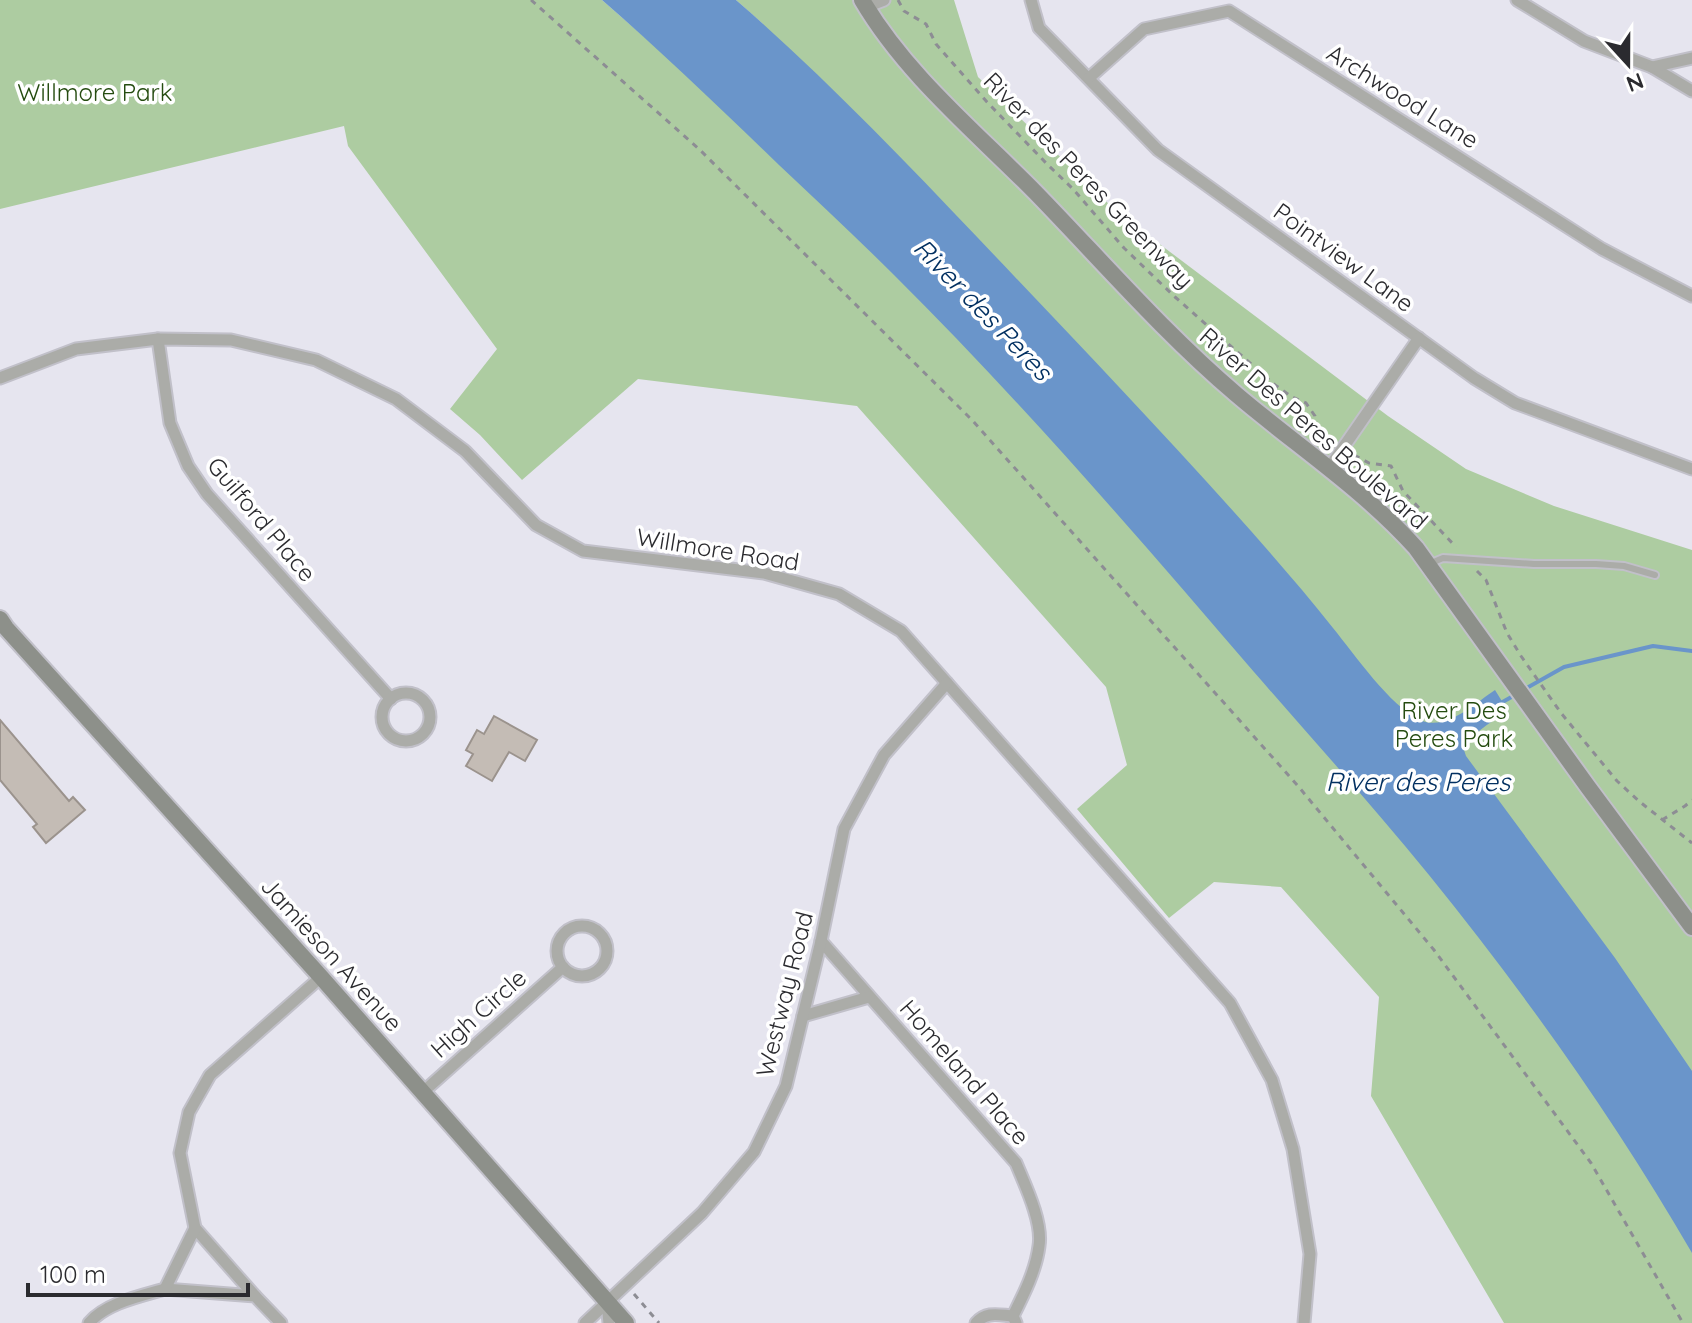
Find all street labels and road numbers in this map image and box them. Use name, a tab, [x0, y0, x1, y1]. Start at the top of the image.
street label: Archwood Lane	[1322, 37, 1484, 155]
street label: River des Peres Greenway	[978, 65, 1200, 295]
street label: Pointview Lane	[1268, 196, 1420, 318]
street label: River Des Peres Boulevard	[1194, 321, 1434, 535]
street label: Guilford Place	[201, 451, 323, 587]
street label: Willmore Road	[635, 521, 801, 577]
street label: Jamieson Avenue	[255, 871, 409, 1037]
street label: Westway Road	[749, 908, 819, 1080]
street label: High Circle	[424, 962, 532, 1064]
street label: Homeland Place	[894, 993, 1036, 1151]

